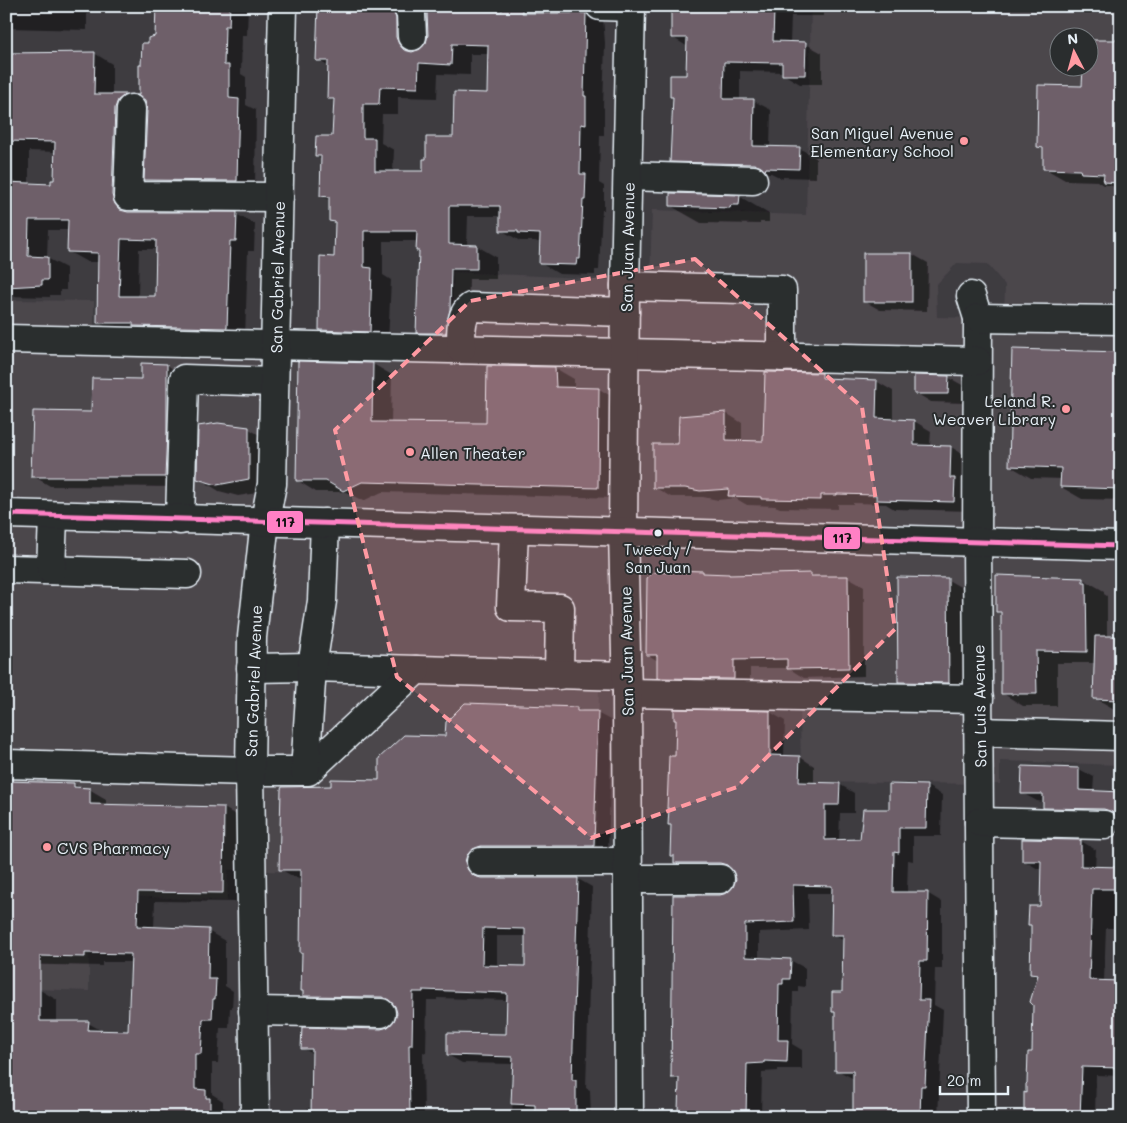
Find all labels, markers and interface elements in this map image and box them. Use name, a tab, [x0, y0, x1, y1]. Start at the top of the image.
north arrow	[1050, 28, 1100, 78]
text: N	[1066, 29, 1079, 49]
place label: San Miguel Avenue Elementary School	[810, 122, 954, 161]
marker: San Miguel Avenue Elementary School	[958, 135, 970, 147]
street label: San Juan Avenue	[615, 182, 639, 312]
street label: San Gabriel Avenue	[265, 201, 289, 353]
place label: Leland R. Weaver Library	[933, 390, 1056, 429]
marker: Leland R. Weaver Library	[1060, 403, 1072, 415]
place label: Allen Theater	[420, 442, 526, 463]
marker: Allen Theater	[404, 446, 416, 458]
line badge: 117	[266, 510, 304, 534]
text: 117	[275, 512, 295, 531]
line badge: 117	[823, 526, 861, 550]
marker: Tweedy / San Juan	[653, 528, 663, 538]
text: 117	[832, 528, 852, 547]
place label: Tweedy / San Juan	[624, 539, 692, 577]
street label: San Juan Avenue	[614, 586, 638, 716]
street label: San Gabriel Avenue	[240, 605, 266, 757]
street label: San Luis Avenue	[967, 644, 991, 768]
place label: CVS Pharmacy	[57, 837, 170, 858]
marker: CVS Pharmacy	[41, 841, 53, 853]
scale bar	[940, 1063, 1007, 1095]
text: 20 m	[947, 1070, 981, 1090]

